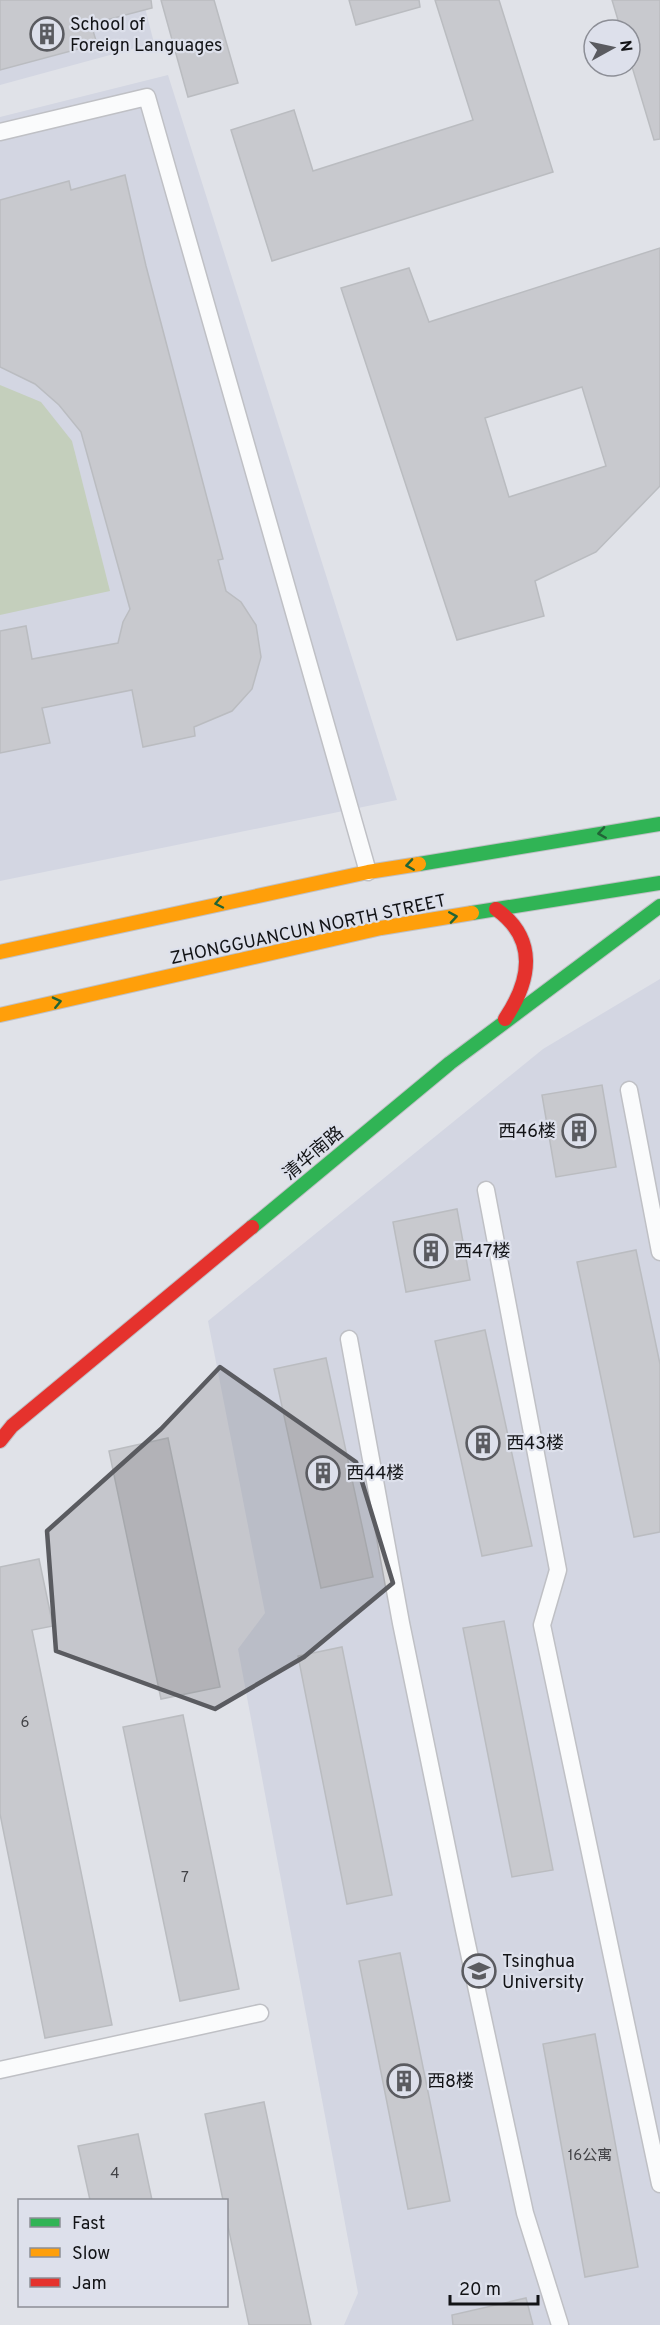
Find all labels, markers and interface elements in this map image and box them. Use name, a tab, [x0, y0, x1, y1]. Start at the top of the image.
place label: School of Foreign Languages	[70, 14, 222, 58]
building icon: School of Foreign Languages	[29, 16, 65, 52]
north arrow	[582, 18, 642, 78]
text: N	[614, 39, 636, 53]
one-way arrow	[598, 826, 608, 839]
one-way arrow	[405, 858, 414, 870]
street label: ZHONGGUANCUN NORTH STREET	[168, 890, 448, 971]
one-way arrow	[214, 896, 224, 909]
one-way arrow	[448, 911, 457, 923]
one-way arrow	[52, 996, 62, 1009]
building icon: 西46楼	[561, 1113, 597, 1149]
place label: 西46楼	[498, 1121, 556, 1144]
street label: 清华南路	[279, 1122, 349, 1186]
building icon: 西47楼	[413, 1233, 449, 1269]
place label: 西47楼	[454, 1241, 510, 1264]
building icon: 西43楼	[465, 1425, 501, 1461]
place label: 西43楼	[506, 1433, 564, 1456]
building icon: 西44楼	[305, 1455, 341, 1491]
place label: 西44楼	[346, 1463, 404, 1486]
house number: 6	[21, 1714, 30, 1733]
house number: 7	[181, 1869, 189, 1888]
place label: Tsinghua University	[502, 1951, 584, 1995]
school or university icon: Tsinghua University	[461, 1953, 497, 1989]
building icon: 西8楼	[386, 2063, 422, 2099]
place label: 西8楼	[427, 2071, 474, 2094]
house number: 16公寓	[568, 2147, 612, 2166]
house number: 4	[110, 2165, 120, 2184]
legend	[18, 2199, 228, 2307]
text: Fast	[72, 2213, 105, 2236]
text: Slow	[72, 2243, 110, 2266]
scale bar	[450, 2268, 538, 2306]
text: Jam	[72, 2273, 107, 2296]
text: 20 m	[459, 2279, 501, 2302]

